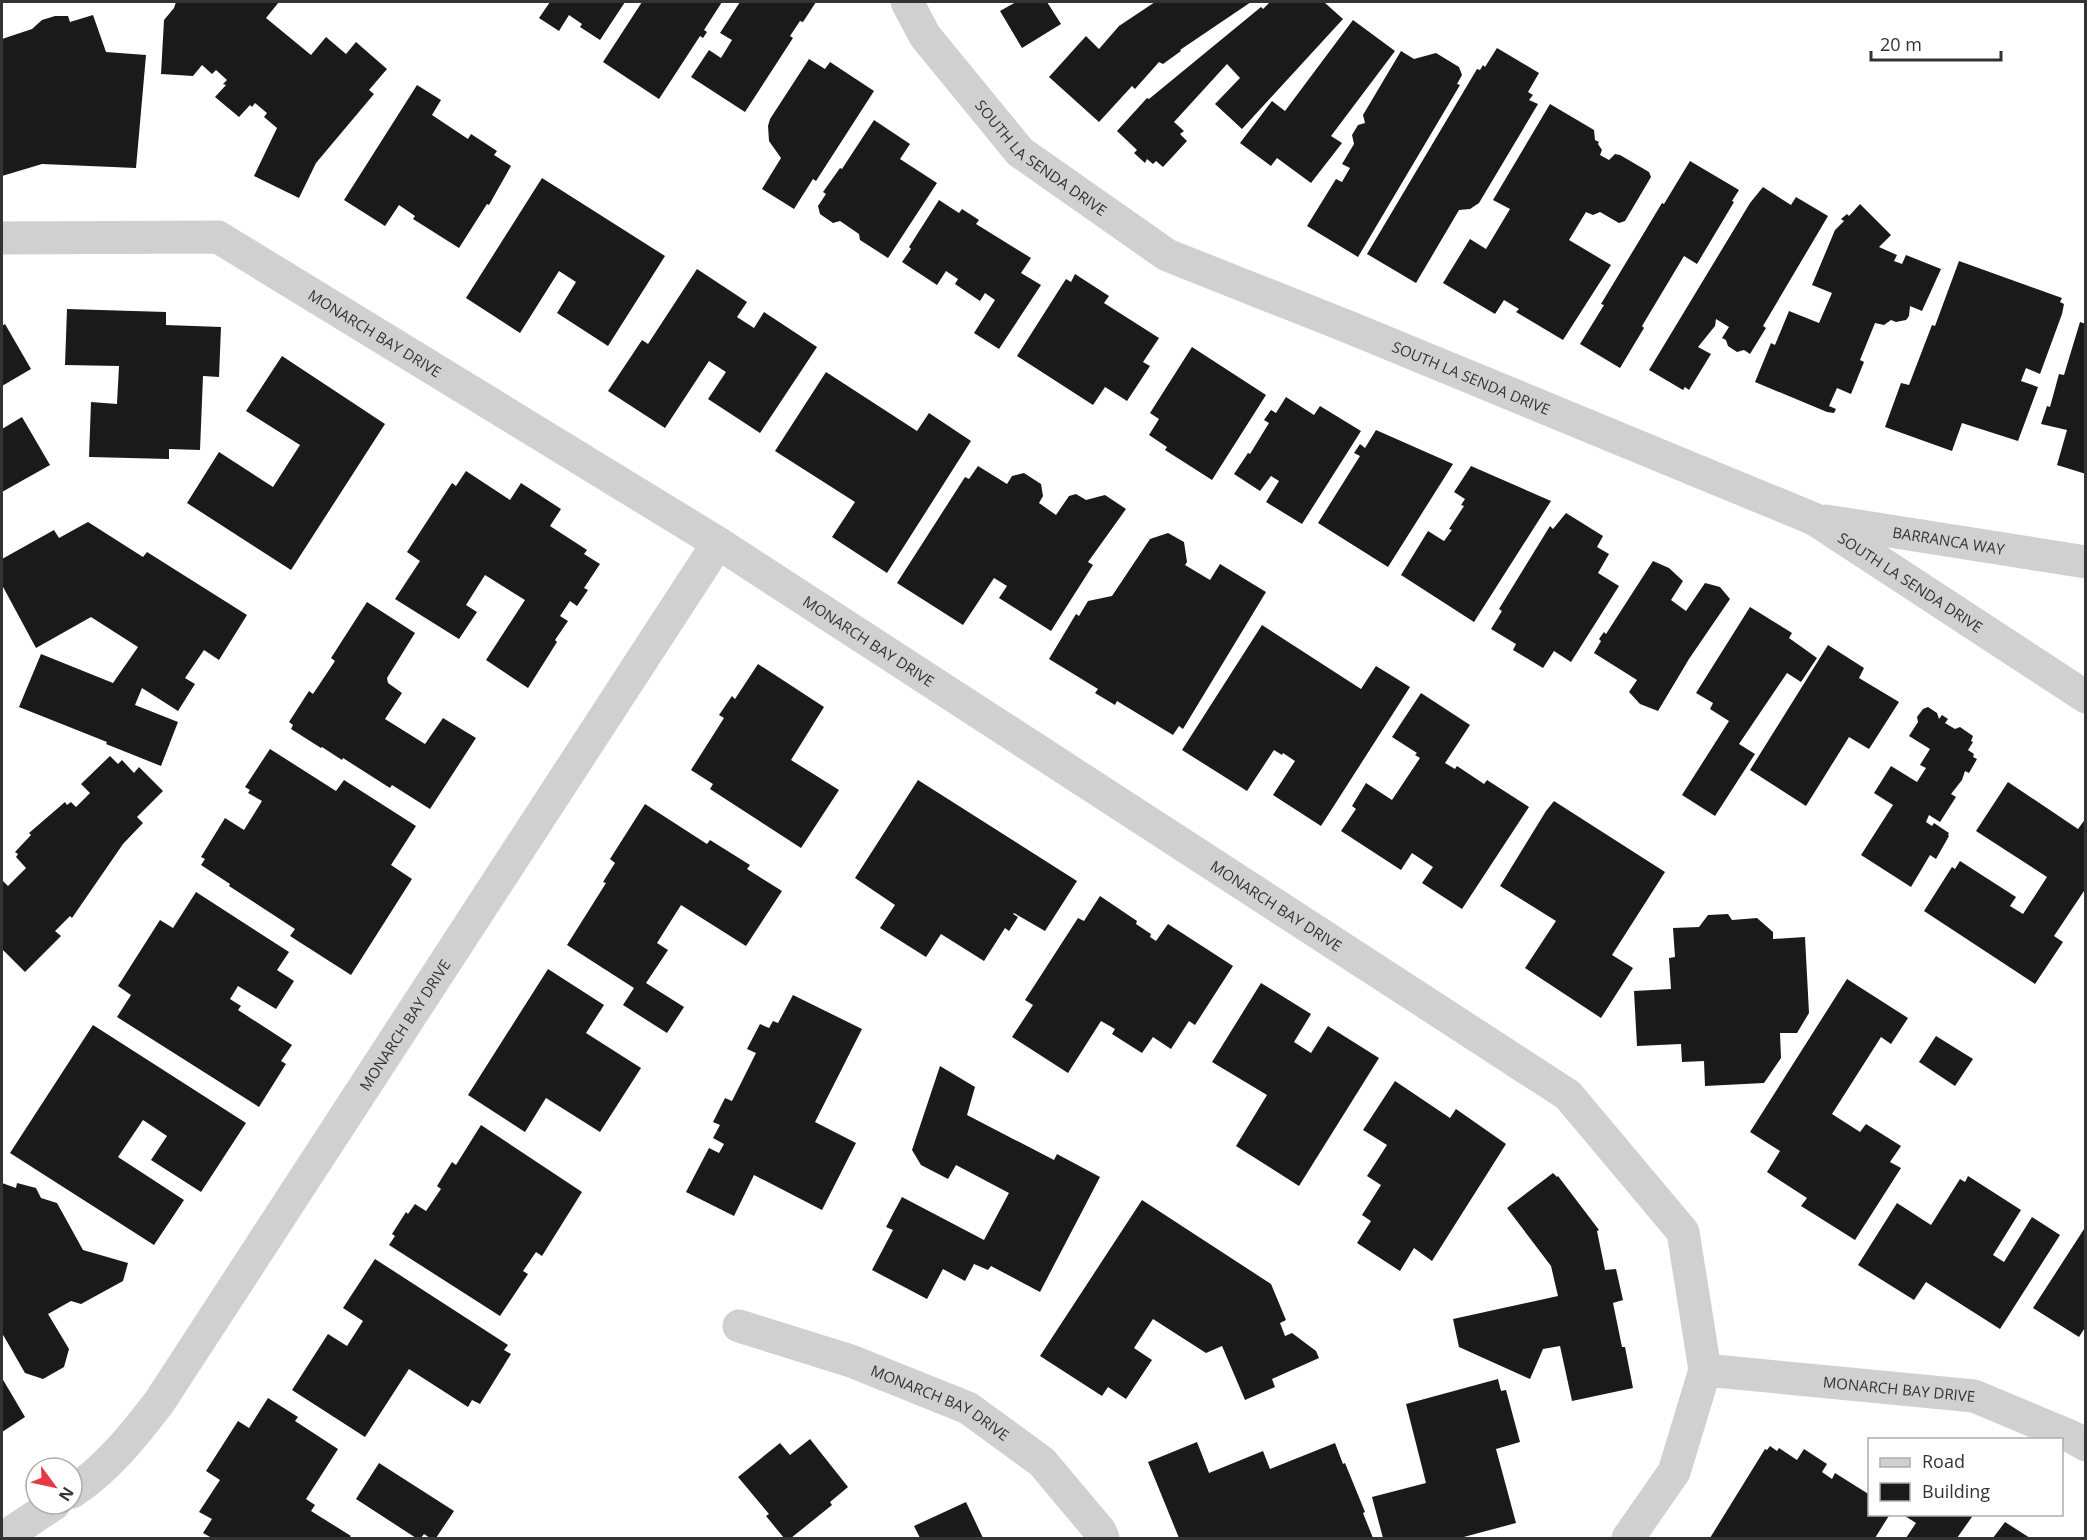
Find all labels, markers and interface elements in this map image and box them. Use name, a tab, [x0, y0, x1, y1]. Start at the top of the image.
scale bar	[1871, 24, 2002, 62]
text: 20 m	[1880, 32, 1922, 56]
street label: SOUTH LA SENDA DRIVE	[971, 95, 1111, 220]
street label: MONARCH BAY DRIVE	[305, 285, 445, 381]
street label: SOUTH LA SENDA DRIVE	[1389, 336, 1553, 419]
street label: BARRANCA WAY	[1891, 522, 2007, 559]
street label: SOUTH LA SENDA DRIVE	[1834, 527, 1987, 637]
street label: MONARCH BAY DRIVE	[799, 591, 938, 691]
street label: MONARCH BAY DRIVE	[1207, 856, 1346, 956]
street label: MONARCH BAY DRIVE	[355, 955, 455, 1094]
street label: MONARCH BAY DRIVE	[868, 1360, 1013, 1445]
street label: MONARCH BAY DRIVE	[1822, 1371, 1976, 1406]
legend	[1868, 1438, 2063, 1516]
text: Road	[1922, 1449, 1965, 1473]
north arrow	[24, 1456, 84, 1516]
text: Building	[1922, 1479, 1990, 1503]
text: N	[54, 1483, 79, 1506]

